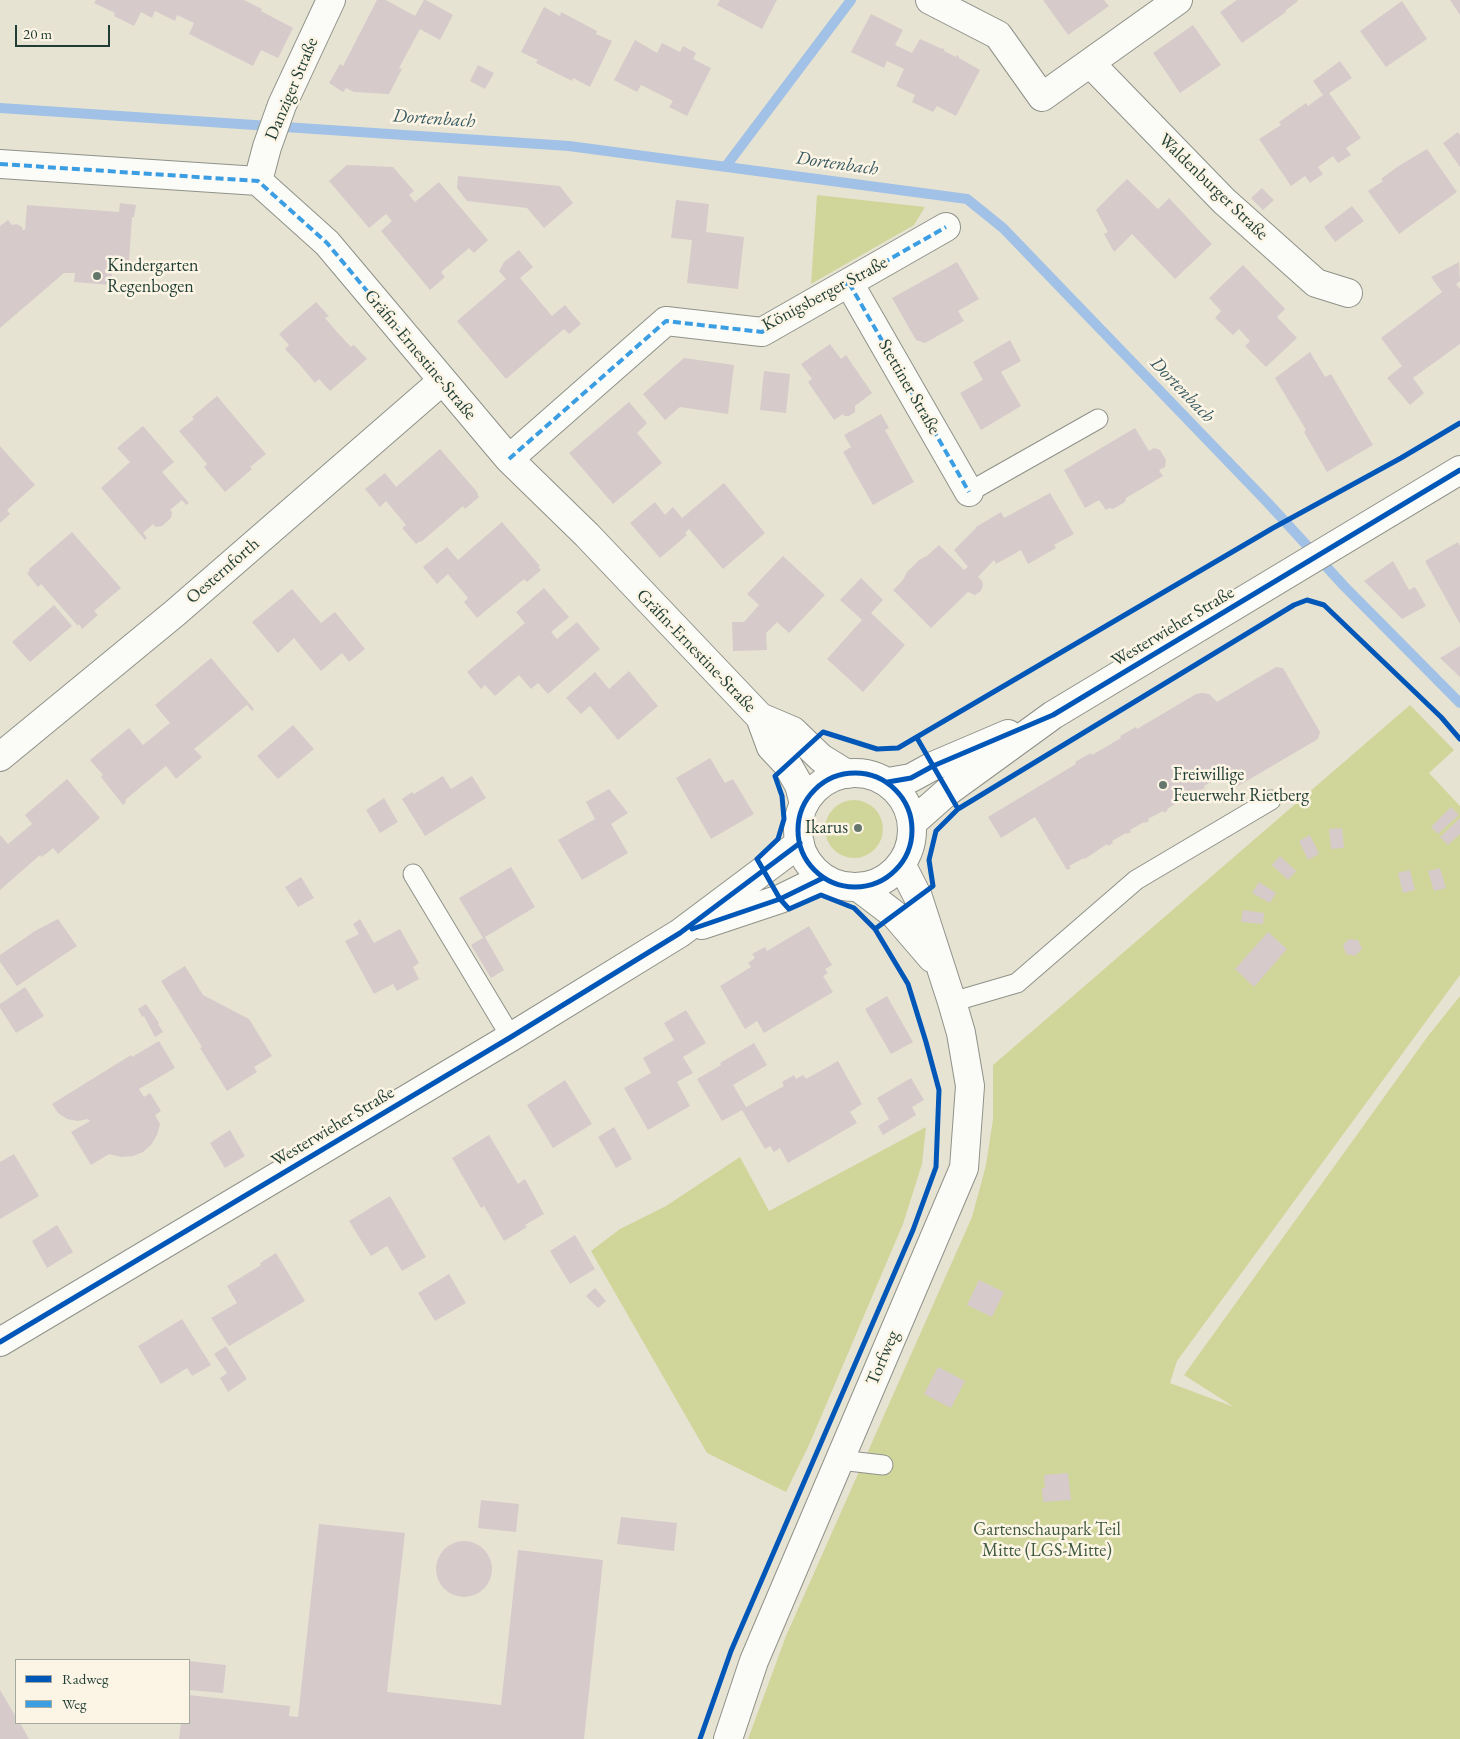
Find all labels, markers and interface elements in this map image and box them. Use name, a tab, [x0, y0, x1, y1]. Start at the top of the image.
scale bar	[18, 15, 112, 47]
text: 20 m	[23, 24, 52, 43]
street label: Danziger Straße	[261, 35, 323, 143]
water label: Dortenbach	[392, 105, 476, 133]
street label: Waldenburger Straße	[1154, 129, 1272, 245]
water label: Dortenbach	[794, 147, 880, 181]
street label: Königsberger Straße	[759, 252, 891, 336]
place label: Kindergarten Regenbogen	[107, 255, 199, 298]
marker: Kindergarten Regenbogen	[91, 270, 103, 282]
street label: Gräfin-Ernestine-Straße	[359, 285, 481, 425]
street label: Stettiner Straße	[873, 336, 945, 438]
water label: Dortenbach	[1145, 352, 1219, 428]
street label: Oesternforth	[182, 533, 264, 609]
street label: Westerwieher Straße	[1108, 582, 1238, 672]
street label: Gräfin-Ernestine-Straße	[631, 585, 761, 717]
place label: Freiwillige Feuerwehr Rietberg	[1173, 764, 1309, 806]
marker: Freiwillige Feuerwehr Rietberg	[1157, 779, 1169, 791]
place label: Ikarus	[805, 817, 848, 839]
marker: Ikarus	[852, 822, 864, 834]
street label: Westerwieher Straße	[268, 1082, 398, 1172]
street label: Torfweg	[862, 1327, 904, 1389]
park label: Gartenschaupark Teil Mitte (LGS-Mitte)	[973, 1519, 1121, 1562]
legend	[15, 1659, 190, 1724]
text: Radweg	[62, 1669, 109, 1688]
text: Weg	[62, 1694, 87, 1713]

